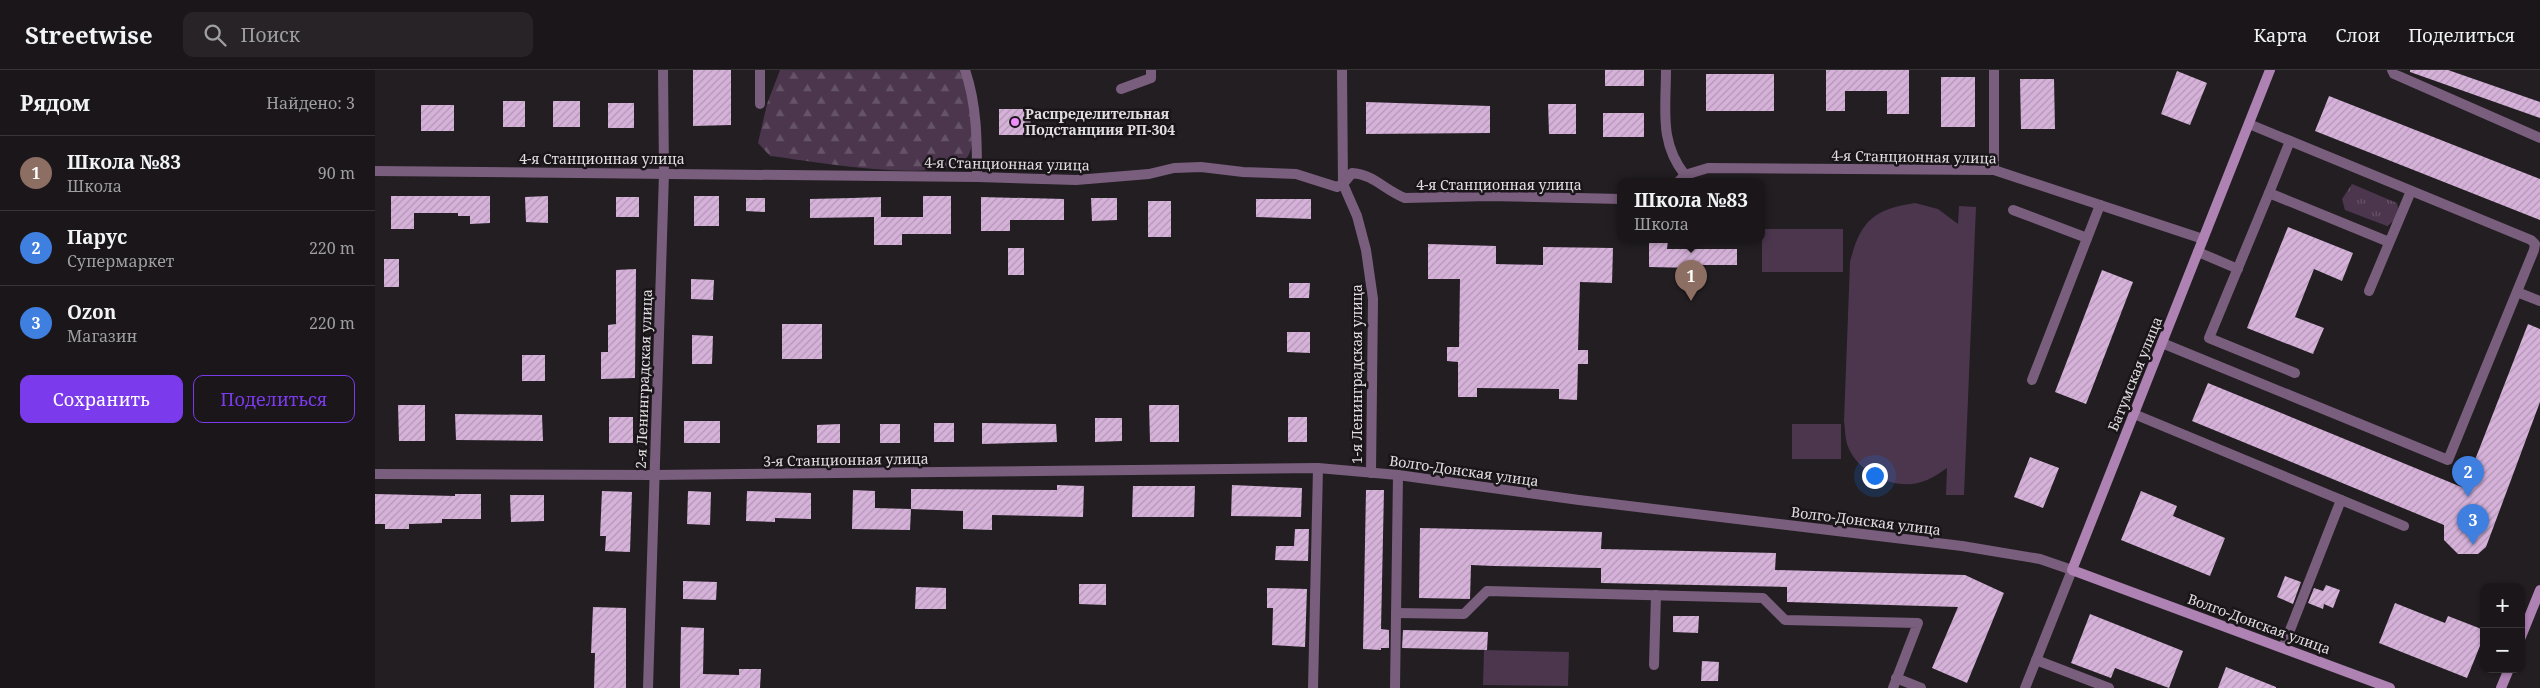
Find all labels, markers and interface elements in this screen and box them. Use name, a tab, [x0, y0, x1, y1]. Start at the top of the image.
search box	[183, 12, 533, 57]
text: Streetwise	[25, 18, 153, 51]
icon: search	[201, 21, 229, 49]
text: Поиск	[241, 22, 300, 48]
text: Карта	[2253, 23, 2308, 47]
text: Слои	[2336, 23, 2380, 47]
text: Поделиться	[2408, 23, 2515, 47]
text: Рядом	[20, 89, 90, 117]
text: Найдено: 3	[266, 92, 355, 114]
place label: Распределительная Подстанциия РП-304	[1025, 104, 1175, 139]
marker: Распределительная Подстанциия РП-304	[1009, 116, 1021, 128]
street label: 4-я Станционная улица	[1831, 146, 1997, 167]
text: Школа №83	[67, 149, 181, 175]
street label: 4-я Станционная улица	[519, 149, 685, 168]
street label: 4-я Станционная улица	[924, 153, 1090, 174]
text: 1	[31, 162, 41, 184]
text: 90 m	[318, 162, 355, 184]
text: Школа	[67, 175, 122, 197]
street label: 4-я Станционная улица	[1416, 175, 1582, 194]
popup	[1617, 178, 1765, 243]
text: Школа №83	[1634, 187, 1748, 213]
text: Школа	[1634, 213, 1689, 235]
text: Парус	[67, 224, 127, 250]
text: 2	[31, 237, 41, 259]
text: 220 m	[309, 237, 355, 259]
text: Супермаркет	[67, 250, 174, 272]
pin: 1	[1675, 260, 1707, 301]
street label: 1-я Ленинградская улица	[1347, 284, 1366, 464]
street label: 2-я Ленинградская улица	[631, 289, 656, 469]
text: Ozon	[67, 299, 116, 325]
text: 3	[31, 312, 41, 334]
text: 220 m	[309, 312, 355, 334]
street label: Батумская улица	[2103, 314, 2166, 434]
text: Магазин	[67, 325, 137, 347]
button: Сохранить	[20, 375, 183, 423]
button: Поделиться	[193, 375, 355, 423]
street label: 3-я Станционная улица	[763, 449, 929, 470]
street label: Волго-Донская улица	[1388, 451, 1540, 490]
pin: 2	[2452, 456, 2484, 497]
your location	[1862, 463, 1888, 489]
street label: Волго-Донская улица	[1790, 502, 1942, 539]
pin: 3	[2457, 504, 2489, 545]
map controls	[2480, 583, 2525, 673]
button: +	[2480, 583, 2525, 628]
street label: Волго-Донская улица	[2185, 589, 2333, 658]
button: −	[2480, 628, 2525, 673]

